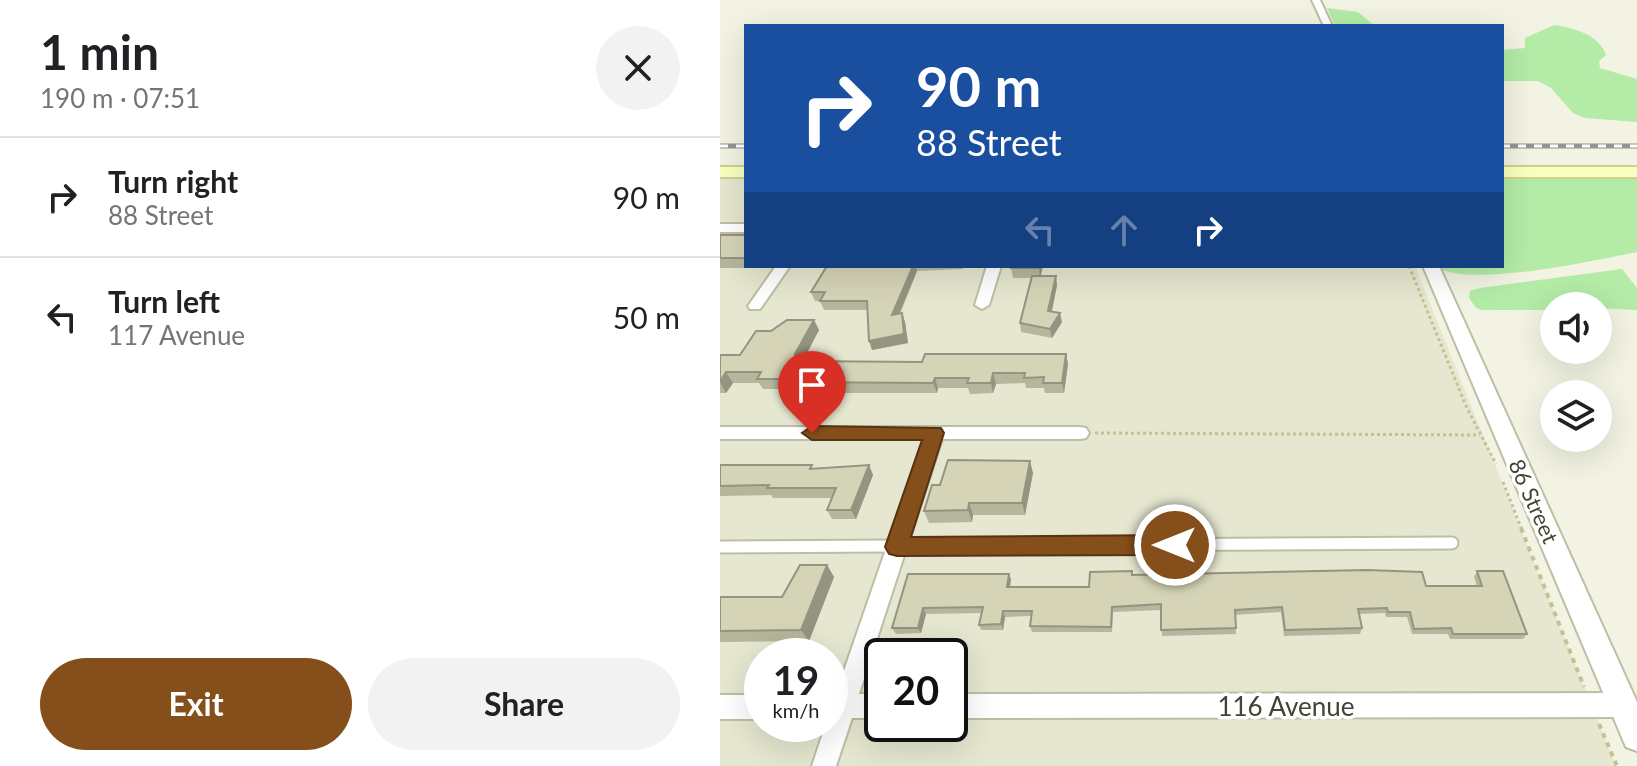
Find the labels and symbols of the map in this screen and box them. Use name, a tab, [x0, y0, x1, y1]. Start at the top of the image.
pin	[778, 351, 846, 433]
street label: 86 Street	[1504, 455, 1564, 547]
position arrow	[1133, 503, 1217, 587]
speed limit sign: 20	[864, 638, 968, 742]
street label: 116 Avenue	[1217, 690, 1355, 722]

